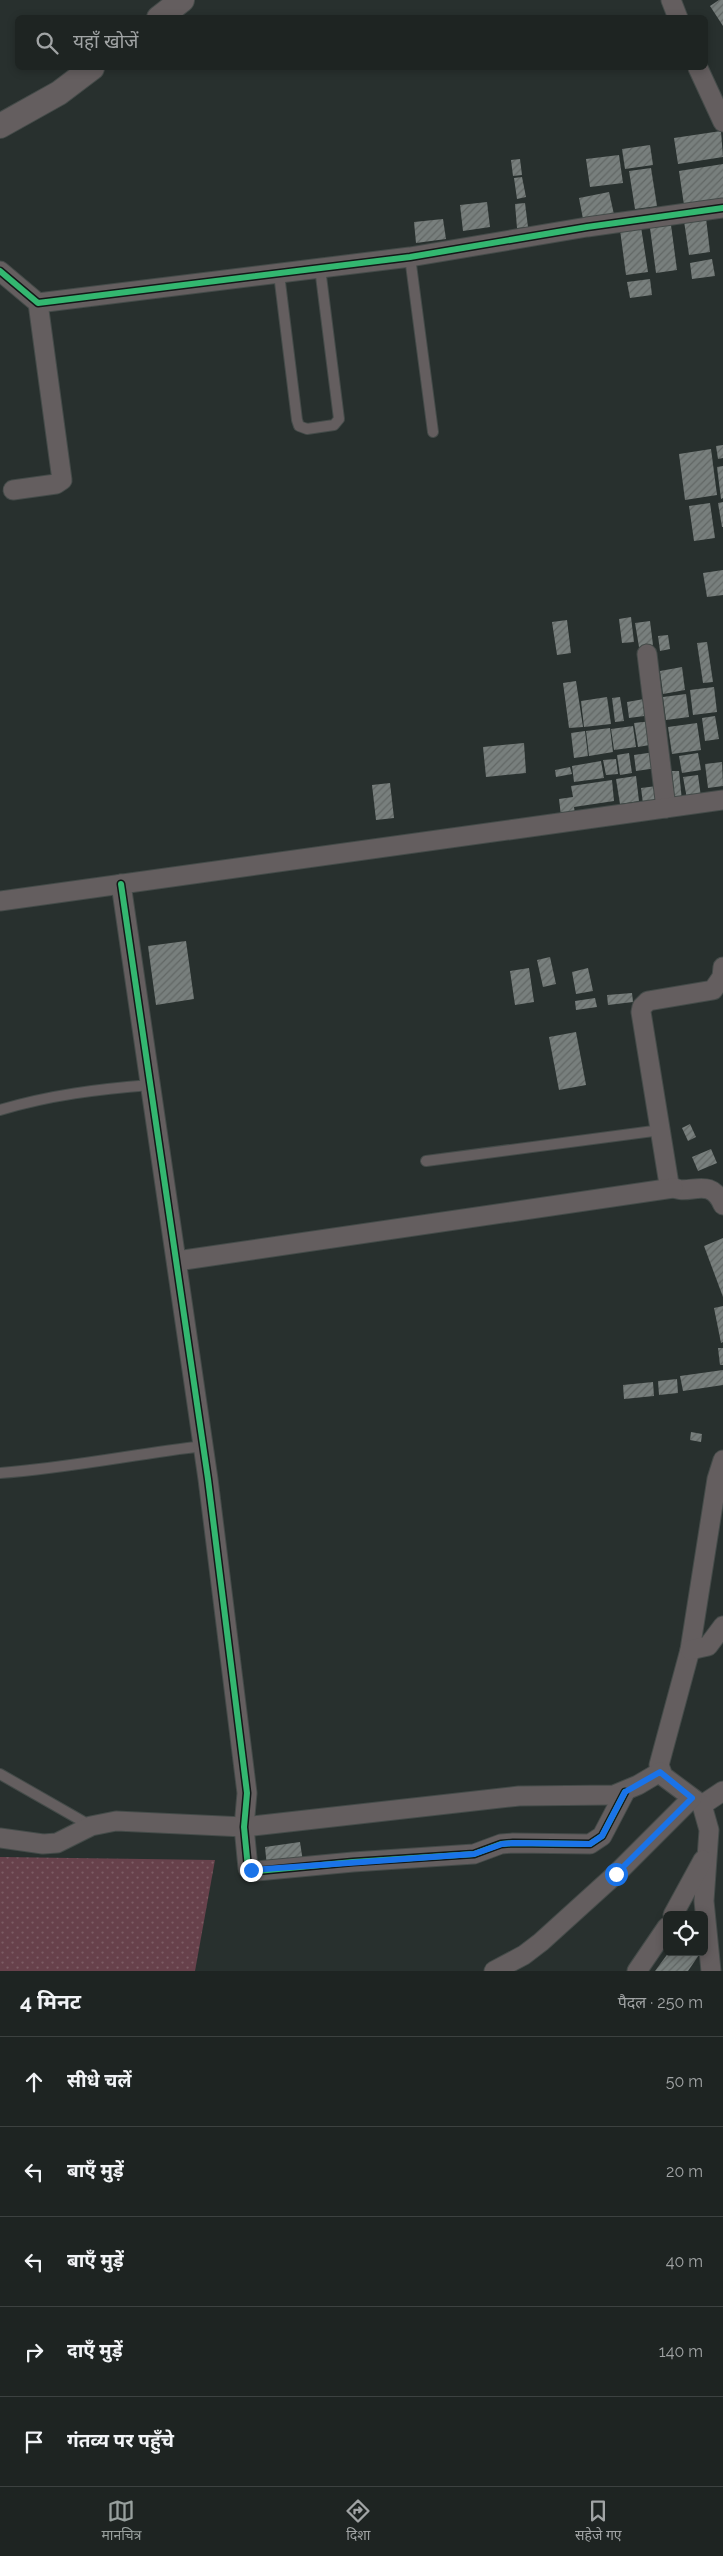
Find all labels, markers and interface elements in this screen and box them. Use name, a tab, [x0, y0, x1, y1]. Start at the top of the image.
search box	[15, 15, 708, 70]
icon: search	[33, 29, 61, 57]
text: यहाँ खोजें	[73, 30, 138, 52]
route end	[240, 1859, 263, 1882]
route start	[605, 1863, 628, 1886]
map controls	[663, 1911, 708, 1956]
button: locate	[663, 1911, 708, 1956]
text: 4 मिनट	[20, 1989, 81, 2014]
text: पैदल · 250 m	[618, 1993, 703, 2012]
icon: ahead	[20, 2068, 48, 2096]
text: सीधे चलें	[67, 2069, 131, 2091]
text: 50 m	[666, 2072, 703, 2091]
icon: left	[20, 2158, 48, 2186]
text: बाएँ मुड़ें	[67, 2159, 124, 2181]
text: 20 m	[666, 2162, 703, 2181]
icon: left	[20, 2248, 48, 2276]
text: बाएँ मुड़ें	[67, 2249, 124, 2271]
text: 40 m	[666, 2252, 703, 2271]
icon: right	[20, 2338, 48, 2366]
text: दाएँ मुड़ें	[67, 2339, 123, 2361]
text: 140 m	[659, 2342, 703, 2361]
icon: arrive	[20, 2428, 48, 2456]
text: गंतव्य पर पहुँचे	[67, 2429, 174, 2451]
tab: मानचित्र	[101, 2497, 141, 2546]
tab: दिशा	[344, 2497, 372, 2546]
tab: सहेजे गए	[575, 2497, 622, 2546]

